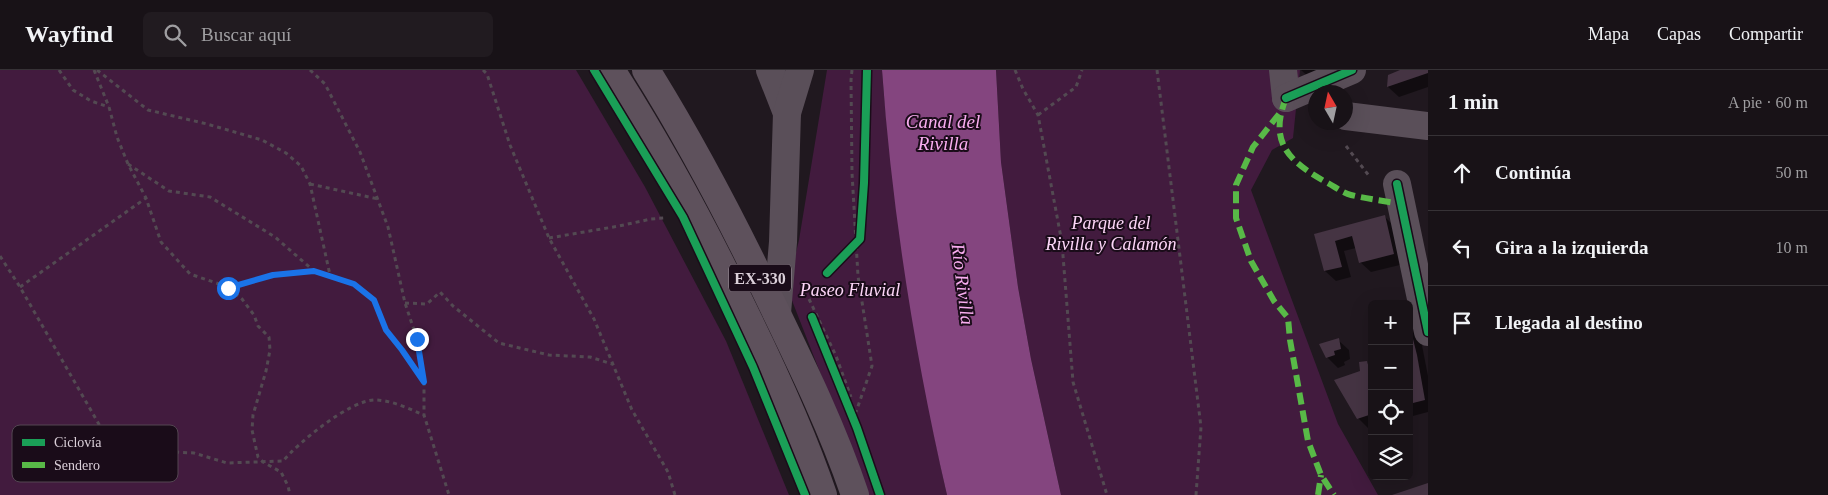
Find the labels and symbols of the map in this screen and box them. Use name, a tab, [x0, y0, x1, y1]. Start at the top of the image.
north arrow	[1308, 85, 1353, 130]
water label: Canal del Rivilla	[906, 111, 980, 154]
park label: Parque del Rivilla y Calamón	[1045, 213, 1176, 254]
water label: Río Rivilla	[947, 241, 978, 326]
road number: EX-330	[729, 264, 791, 292]
route start	[217, 277, 240, 300]
park label: Paseo Fluvial	[799, 280, 900, 300]
route end	[406, 328, 429, 351]
legend	[12, 425, 178, 482]
text: Ciclovía	[54, 435, 102, 450]
text: Sendero	[54, 458, 100, 473]

